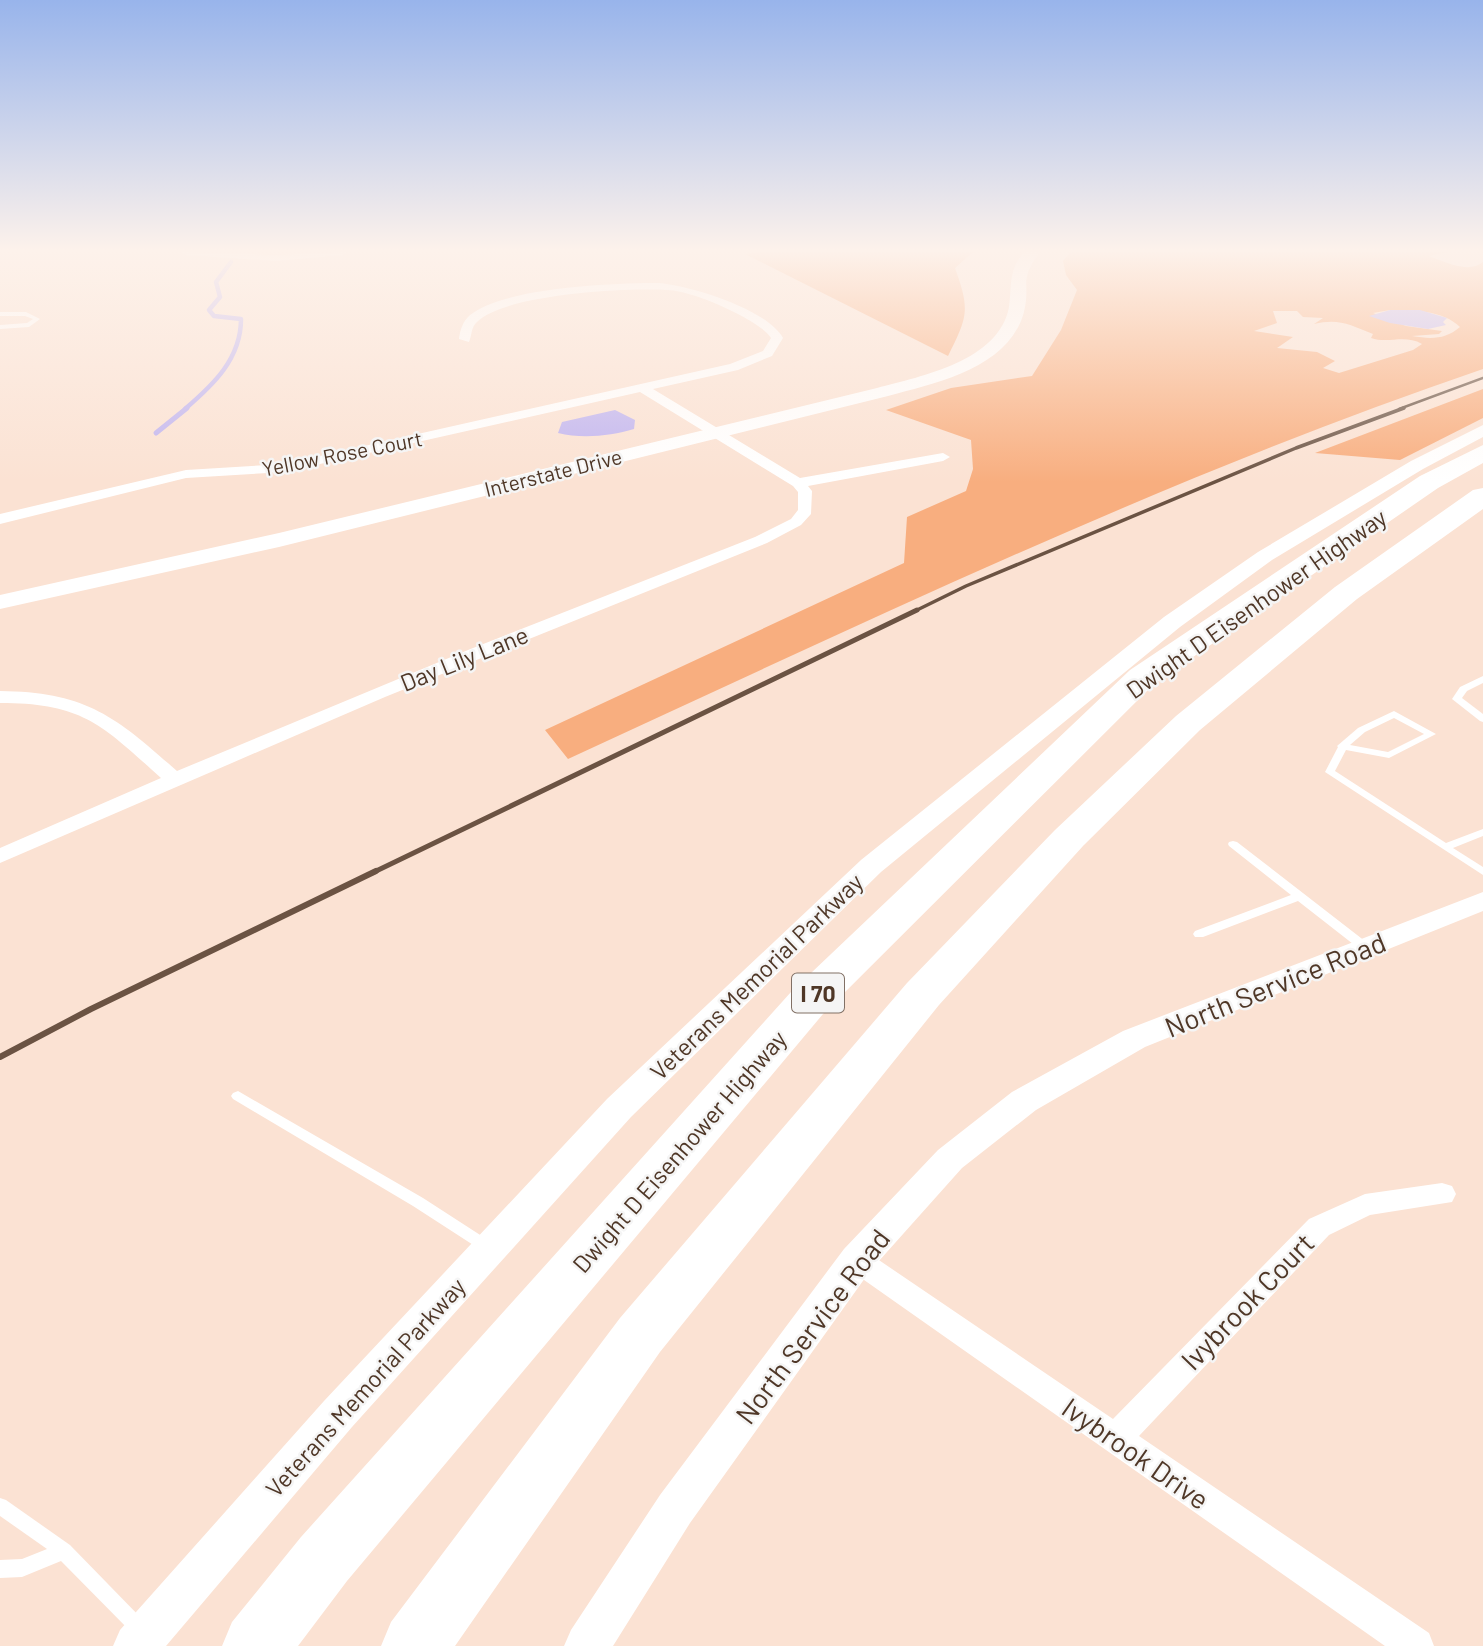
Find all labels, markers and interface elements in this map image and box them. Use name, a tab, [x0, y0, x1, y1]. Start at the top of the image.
street label: Yellow Rose Court	[260, 425, 424, 481]
street label: Interstate Drive	[482, 443, 624, 501]
street label: Dwight D Eisenhower Highway	[1120, 502, 1392, 704]
street label: Day Lily Lane	[396, 619, 532, 697]
street label: Veterans Memorial Parkway	[644, 867, 868, 1085]
street label: North Service Road	[1160, 924, 1390, 1044]
road number: I 70	[792, 974, 844, 1012]
street label: Dwight D Eisenhower Highway	[566, 1024, 792, 1278]
street label: North Service Road	[728, 1222, 896, 1430]
street label: Ivybrook Court	[1173, 1226, 1321, 1376]
street label: Veterans Memorial Parkway	[259, 1272, 471, 1502]
street label: Ivybrook Drive	[1056, 1390, 1216, 1516]

